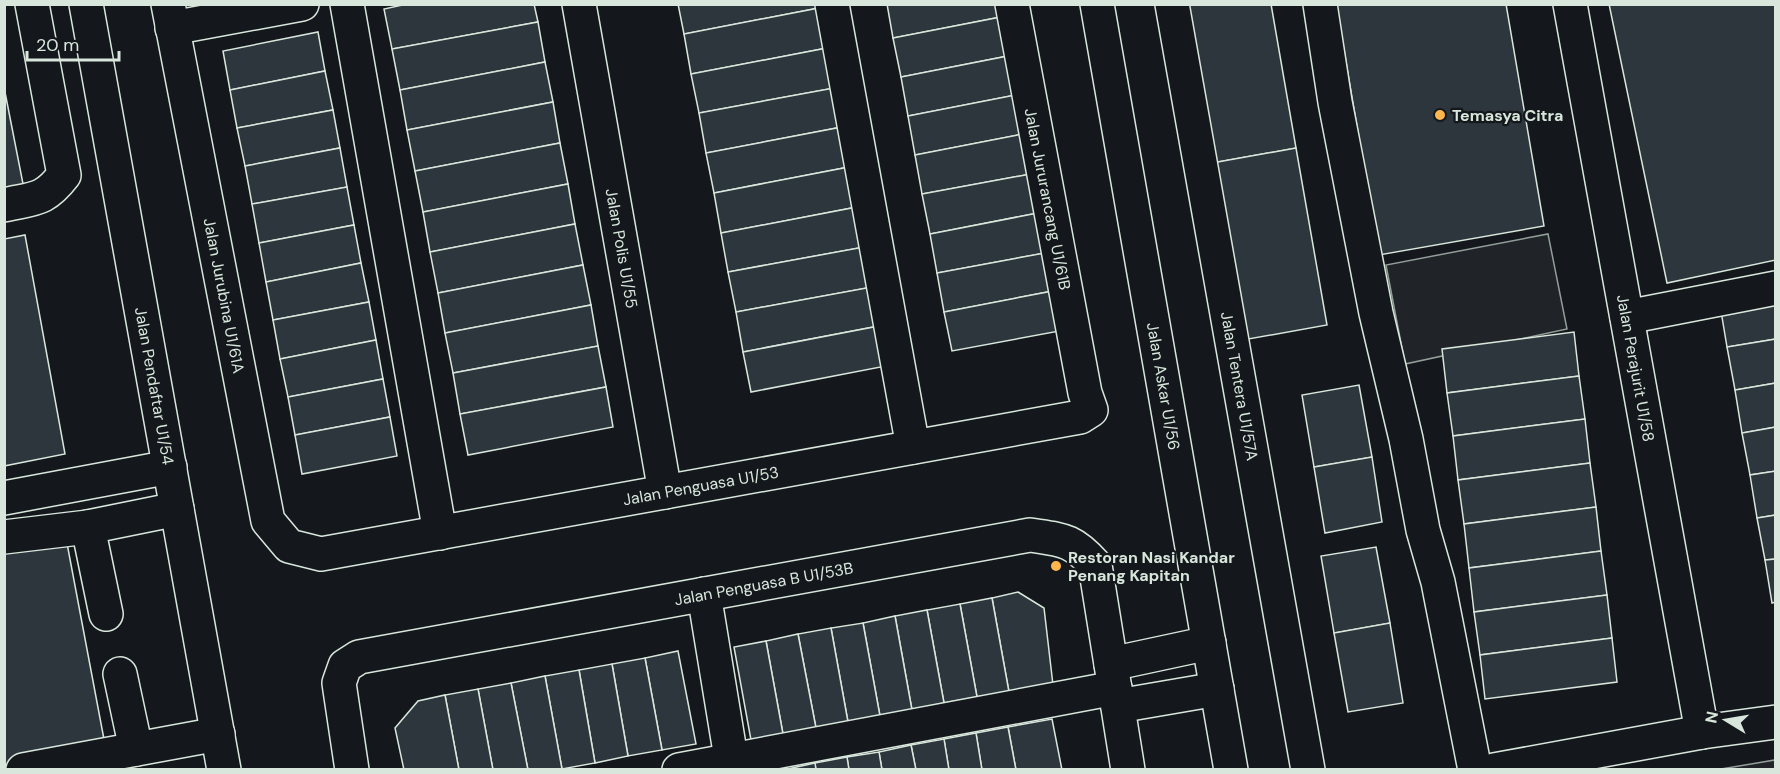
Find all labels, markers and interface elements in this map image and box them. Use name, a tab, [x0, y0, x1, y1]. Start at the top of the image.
scale bar	[27, 24, 118, 62]
text: 20 m	[36, 33, 79, 57]
place label: Temasya Citra	[1452, 105, 1563, 126]
street label: Jalan Jururancang U1/61B	[1020, 106, 1075, 292]
marker: Temasya Citra	[1433, 108, 1447, 122]
street label: Jalan Polis U1/55	[601, 187, 642, 310]
street label: Jalan Jurubina U1/61A	[199, 216, 249, 376]
street label: Jalan Perajurit U1/58	[1612, 293, 1659, 443]
street label: Jalan Pendaftar U1/54	[130, 305, 179, 467]
street label: Jalan Tentera U1/57A	[1216, 310, 1263, 463]
street label: Jalan Askar U1/56	[1142, 321, 1185, 452]
street label: Jalan Penguasa U1/53	[621, 462, 780, 510]
place label: Restoran Nasi Kandar Penang Kapitan	[1068, 547, 1235, 586]
street label: Jalan Penguasa B U1/53B	[673, 557, 855, 610]
marker: Restoran Nasi Kandar Penang Kapitan	[1049, 559, 1063, 573]
north arrow	[1696, 690, 1756, 750]
text: N	[1700, 710, 1723, 725]

